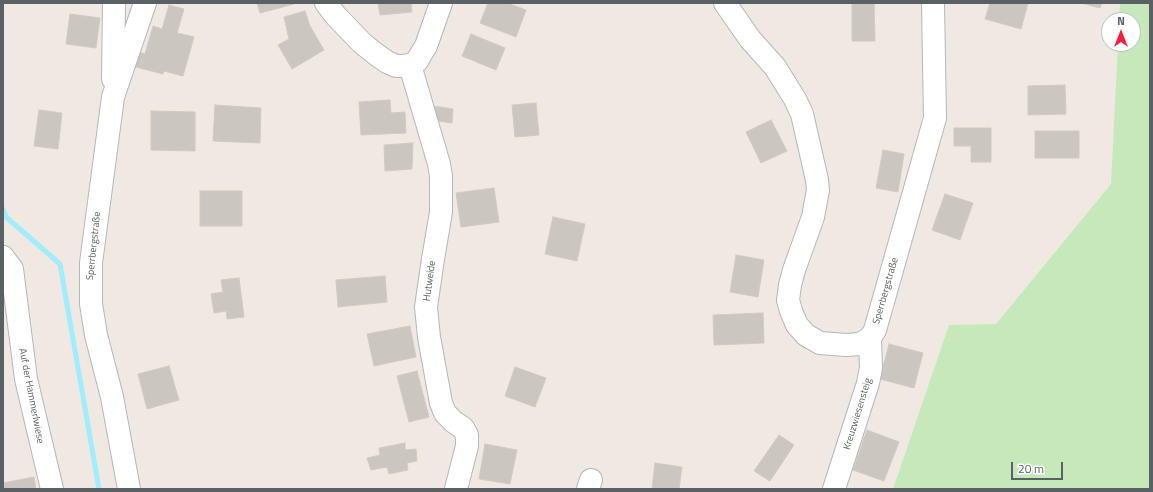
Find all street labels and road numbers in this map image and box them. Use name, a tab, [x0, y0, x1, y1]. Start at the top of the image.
street label: Sperrbergstraße	[84, 211, 104, 281]
street label: Sperrbergstraße	[871, 256, 901, 326]
street label: Hutweide	[421, 260, 439, 302]
street label: Auf der Hammerlwiese	[16, 347, 46, 445]
street label: Kreuzwiesensteig	[841, 377, 875, 451]

